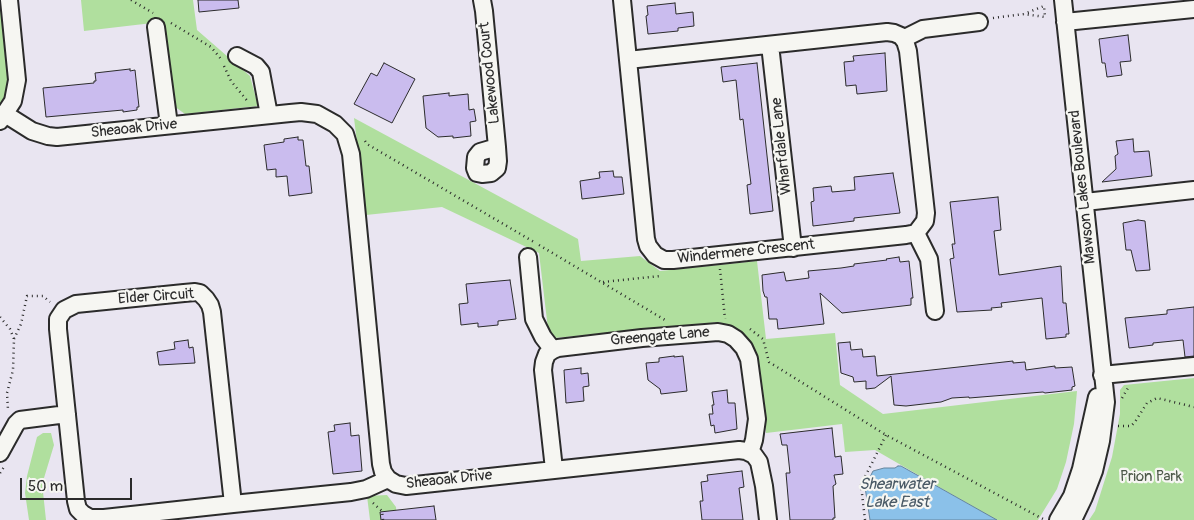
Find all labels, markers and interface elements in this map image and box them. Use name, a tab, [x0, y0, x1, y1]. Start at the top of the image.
street label: Lakewood Court	[476, 21, 504, 125]
street label: Wharfdale Lane	[768, 96, 796, 196]
street label: Mawson Lakes Boulevard	[1066, 109, 1100, 265]
street label: Sheaoak Drive	[90, 116, 178, 142]
street label: Windermere Crescent	[676, 236, 816, 268]
street label: Elder Circuit	[117, 285, 195, 309]
street label: Greengate Lane	[610, 324, 710, 350]
street label: Sheaoak Drive	[405, 467, 493, 493]
scale bar	[22, 468, 135, 500]
park label: Prion Park	[1120, 468, 1182, 486]
water label: Shearwater Lake East	[859, 475, 935, 513]
text: 50 m	[28, 477, 63, 496]

